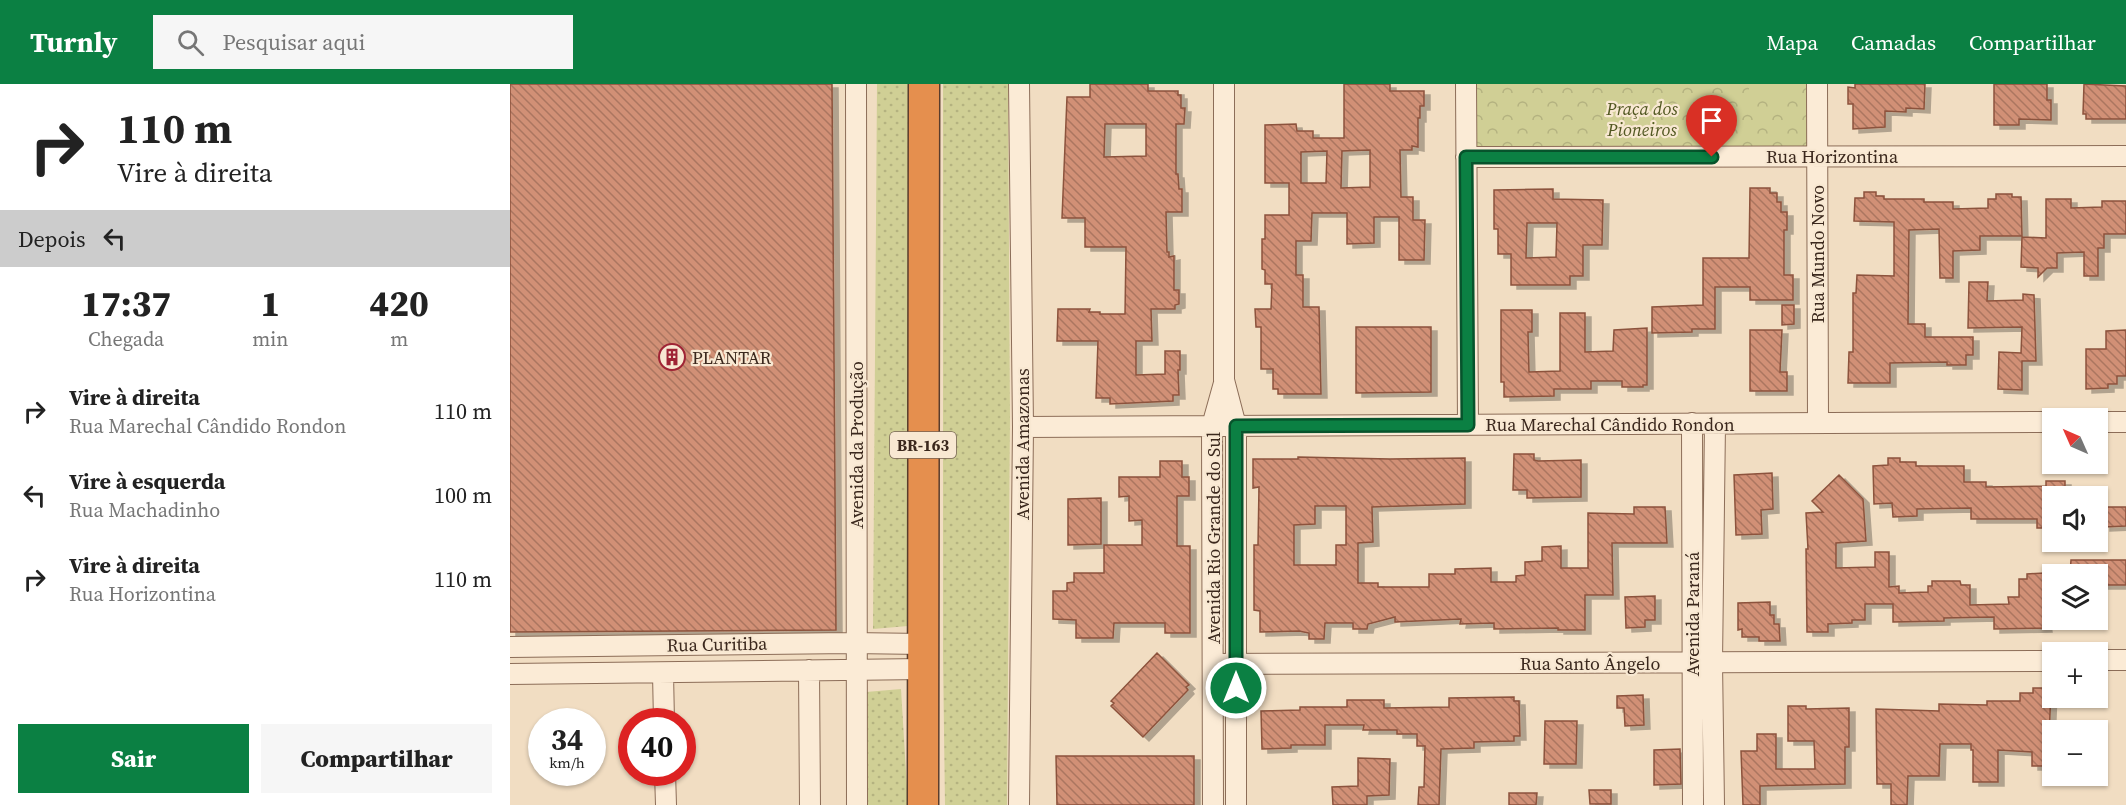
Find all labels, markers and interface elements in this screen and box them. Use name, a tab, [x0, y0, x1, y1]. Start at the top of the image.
search box	[153, 15, 573, 69]
text: Turnly	[30, 23, 117, 61]
icon: search	[174, 26, 207, 59]
text: Pesquisar aqui	[222, 27, 365, 57]
text: Mapa	[1766, 28, 1818, 57]
text: Camadas	[1851, 28, 1936, 57]
text: Compartilhar	[1969, 28, 2096, 57]
pin	[1686, 95, 1737, 157]
park label: Praça dos Pioneiros	[1605, 96, 1678, 142]
text: 110 m	[117, 99, 232, 157]
icon: arrive	[1695, 104, 1728, 137]
icon: right	[18, 108, 96, 186]
street label: Rua Horizontina	[1766, 144, 1899, 169]
text: Vire à direita	[117, 154, 273, 191]
street label: Rua Mundo Novo	[1805, 185, 1830, 323]
icon: left	[98, 222, 131, 255]
text: Depois	[18, 224, 86, 254]
text: 17:37	[81, 279, 171, 328]
text: 1	[260, 279, 280, 328]
text: 420	[369, 279, 429, 328]
text: Chegada	[88, 325, 164, 353]
text: min	[252, 325, 288, 353]
text: m	[390, 325, 408, 353]
building icon: PLANTAR	[657, 342, 687, 372]
place label: PLANTAR	[692, 345, 772, 370]
street label: Avenida da Produção	[844, 361, 869, 529]
street label: Avenida Amazonas	[1010, 368, 1035, 520]
text: Vire à direita	[69, 382, 200, 412]
icon: right	[18, 395, 51, 428]
text: 110 m	[434, 396, 492, 426]
north arrow	[2042, 408, 2108, 474]
map controls	[2042, 408, 2108, 786]
text: Rua Marechal Cândido Rondon	[69, 412, 346, 440]
street label: Rua Marechal Cândido Rondon	[1485, 412, 1735, 437]
road number: BR-163	[890, 432, 956, 458]
street label: Avenida Rio Grande do Sul	[1201, 432, 1226, 644]
text: Vire à esquerda	[69, 466, 225, 496]
icon: left	[18, 479, 51, 512]
text: 100 m	[434, 480, 492, 510]
button: sound	[2042, 486, 2108, 552]
text: Rua Machadinho	[69, 496, 220, 524]
text: Vire à direita	[69, 550, 200, 580]
street label: Avenida Paraná	[1680, 551, 1705, 676]
icon: right	[18, 563, 51, 596]
text: 110 m	[434, 564, 492, 594]
button: layers	[2042, 564, 2108, 630]
text: Rua Horizontina	[69, 580, 216, 608]
street label: Rua Curitiba	[666, 631, 768, 657]
button: +	[2042, 642, 2108, 708]
street label: Rua Santo Ângelo	[1520, 651, 1660, 676]
position arrow	[1204, 656, 1268, 720]
speed limit sign: 40	[618, 708, 696, 786]
text: 34	[551, 719, 583, 760]
button: −	[2042, 720, 2108, 786]
button: Sair	[18, 724, 249, 793]
button: Compartilhar	[261, 724, 492, 793]
text: km/h	[549, 752, 585, 773]

